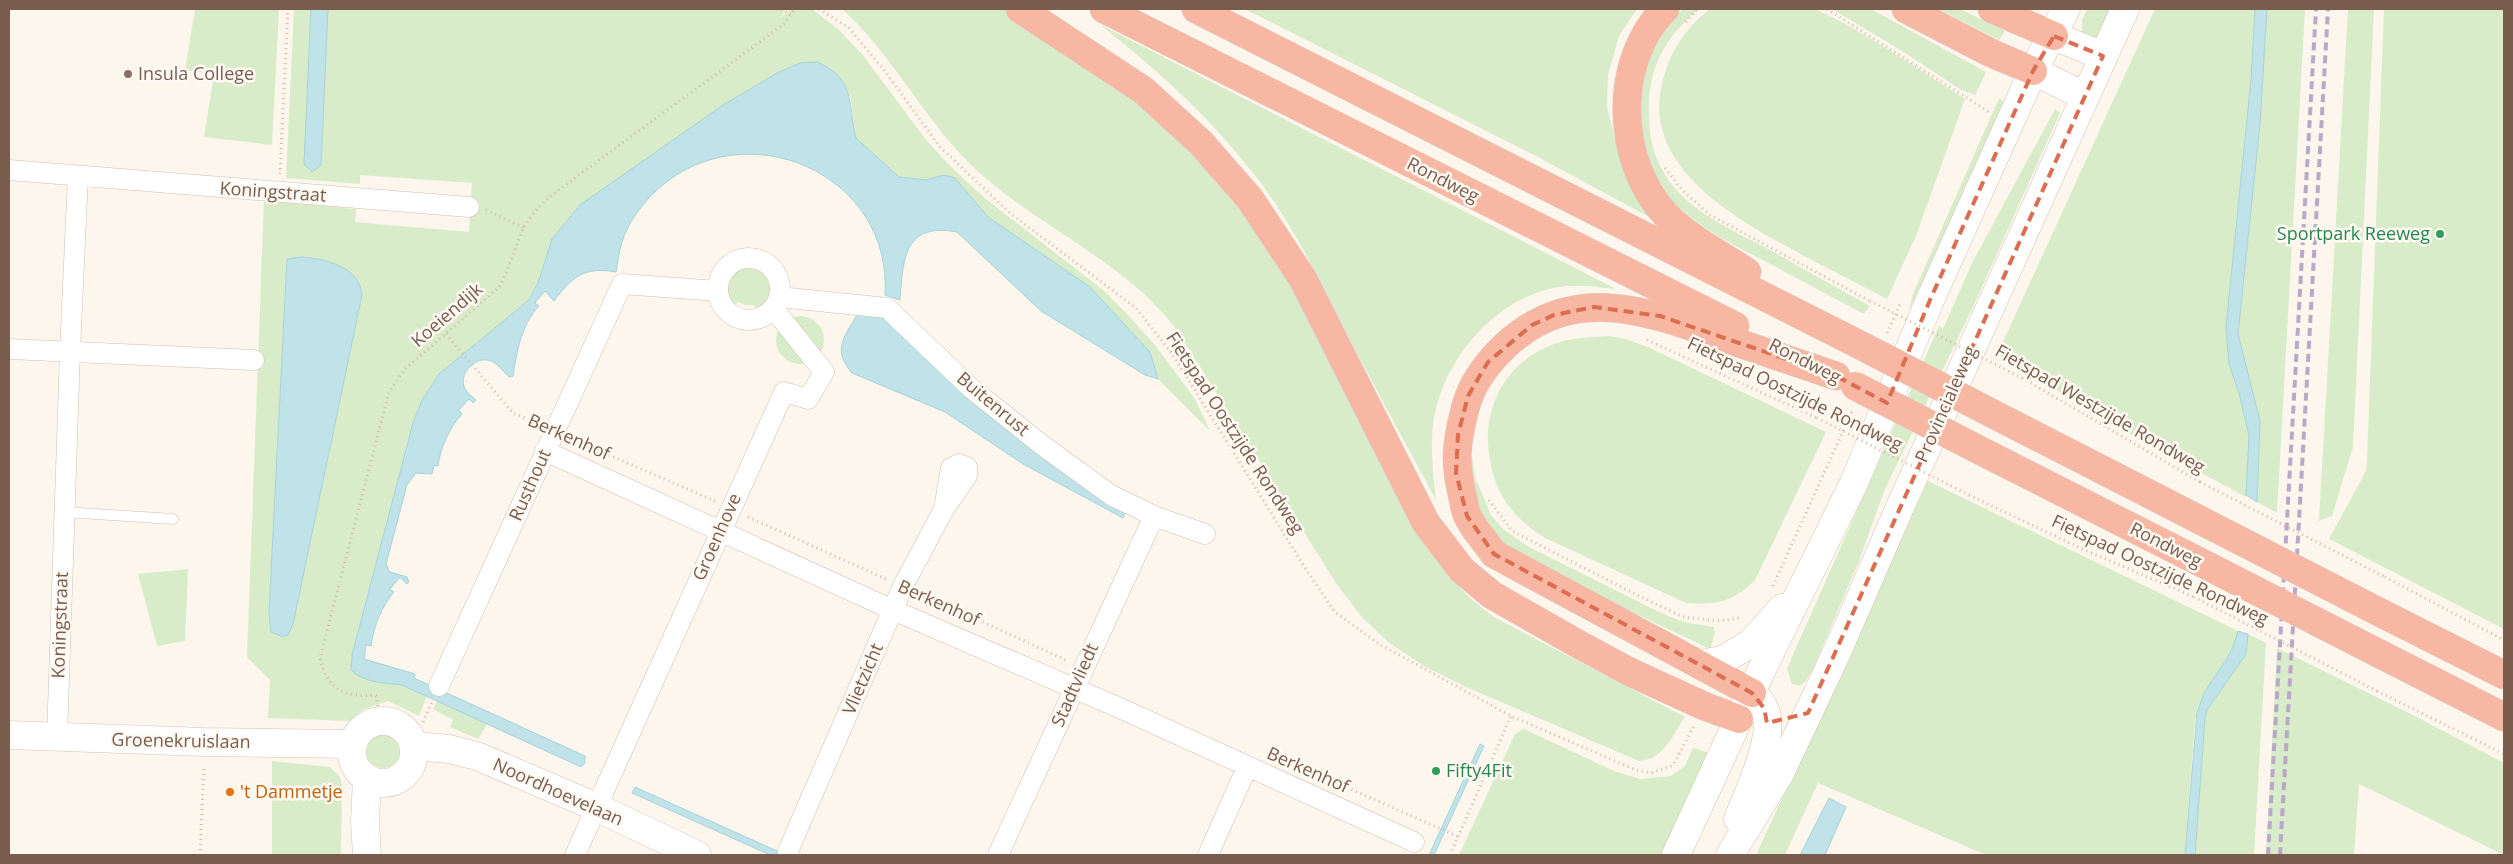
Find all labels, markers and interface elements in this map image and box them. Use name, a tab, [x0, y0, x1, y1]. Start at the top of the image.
place label: Insula College	[138, 61, 254, 85]
marker: Insula College	[122, 68, 134, 80]
street label: Rondweg	[1403, 151, 1484, 208]
street label: Koningstraat	[219, 175, 327, 207]
place label: Sportpark Reeweg	[2277, 221, 2430, 245]
marker: Sportpark Reeweg	[2434, 228, 2446, 240]
street label: Koeiendijk	[406, 276, 488, 352]
street label: Fietspad Oostzijde Rondweg	[1161, 327, 1310, 538]
street label: Fietspad Oostzijde Rondweg	[1684, 330, 1907, 456]
street label: Rondweg	[1765, 332, 1846, 389]
street label: Fietspad Westzijde Rondweg	[1991, 338, 2210, 478]
street label: Provincialeweg	[1909, 341, 1982, 466]
street label: Buitenrust	[952, 366, 1035, 441]
street label: Berkenhof	[525, 407, 615, 465]
street label: Rusthout	[503, 445, 556, 524]
street label: Groenhove	[686, 489, 746, 584]
street label: Fietspad Oostzijde Rondweg	[2048, 508, 2273, 630]
street label: Rondweg	[2126, 516, 2207, 573]
street label: Koningstraat	[45, 571, 73, 679]
street label: Berkenhof	[895, 573, 985, 631]
street label: Vlietzicht	[836, 639, 888, 718]
street label: Stadtvliedt	[1045, 639, 1103, 730]
street label: Groenekruislaan	[111, 727, 251, 753]
street label: Berkenhof	[1264, 740, 1354, 798]
street label: Noordhoevelaan	[489, 752, 627, 831]
place label: Fifty4Fit	[1446, 758, 1512, 782]
marker: Fifty4Fit	[1430, 765, 1442, 777]
place label: 't Dammetje	[240, 779, 343, 803]
marker: 't Dammetje	[224, 786, 236, 798]

